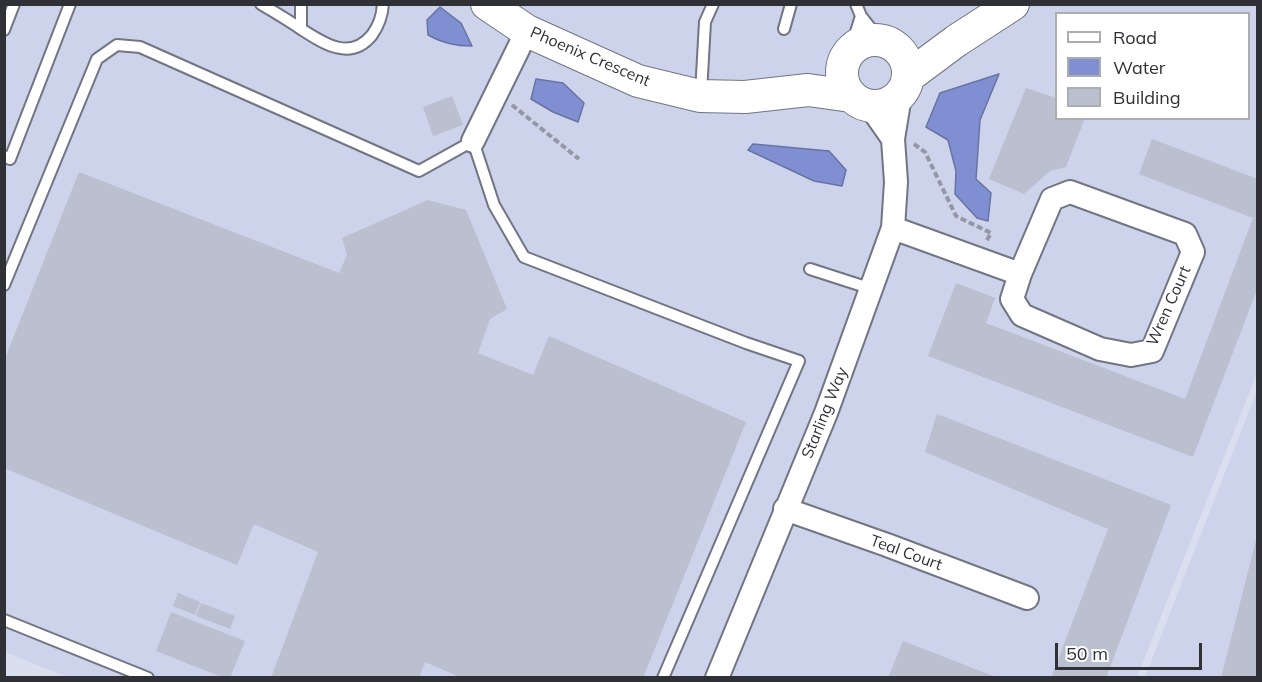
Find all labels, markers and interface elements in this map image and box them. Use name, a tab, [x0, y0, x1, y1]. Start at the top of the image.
legend	[1055, 12, 1250, 120]
street label: Phoenix Crescent	[527, 23, 653, 91]
text: Road	[1113, 26, 1157, 49]
text: Water	[1113, 56, 1165, 79]
text: Building	[1113, 86, 1181, 109]
street label: Wren Court	[1143, 263, 1195, 349]
street label: Starling Way	[798, 365, 852, 461]
street label: Teal Court	[867, 531, 945, 575]
scale bar	[1058, 631, 1205, 669]
text: 50 m	[1066, 642, 1108, 665]

